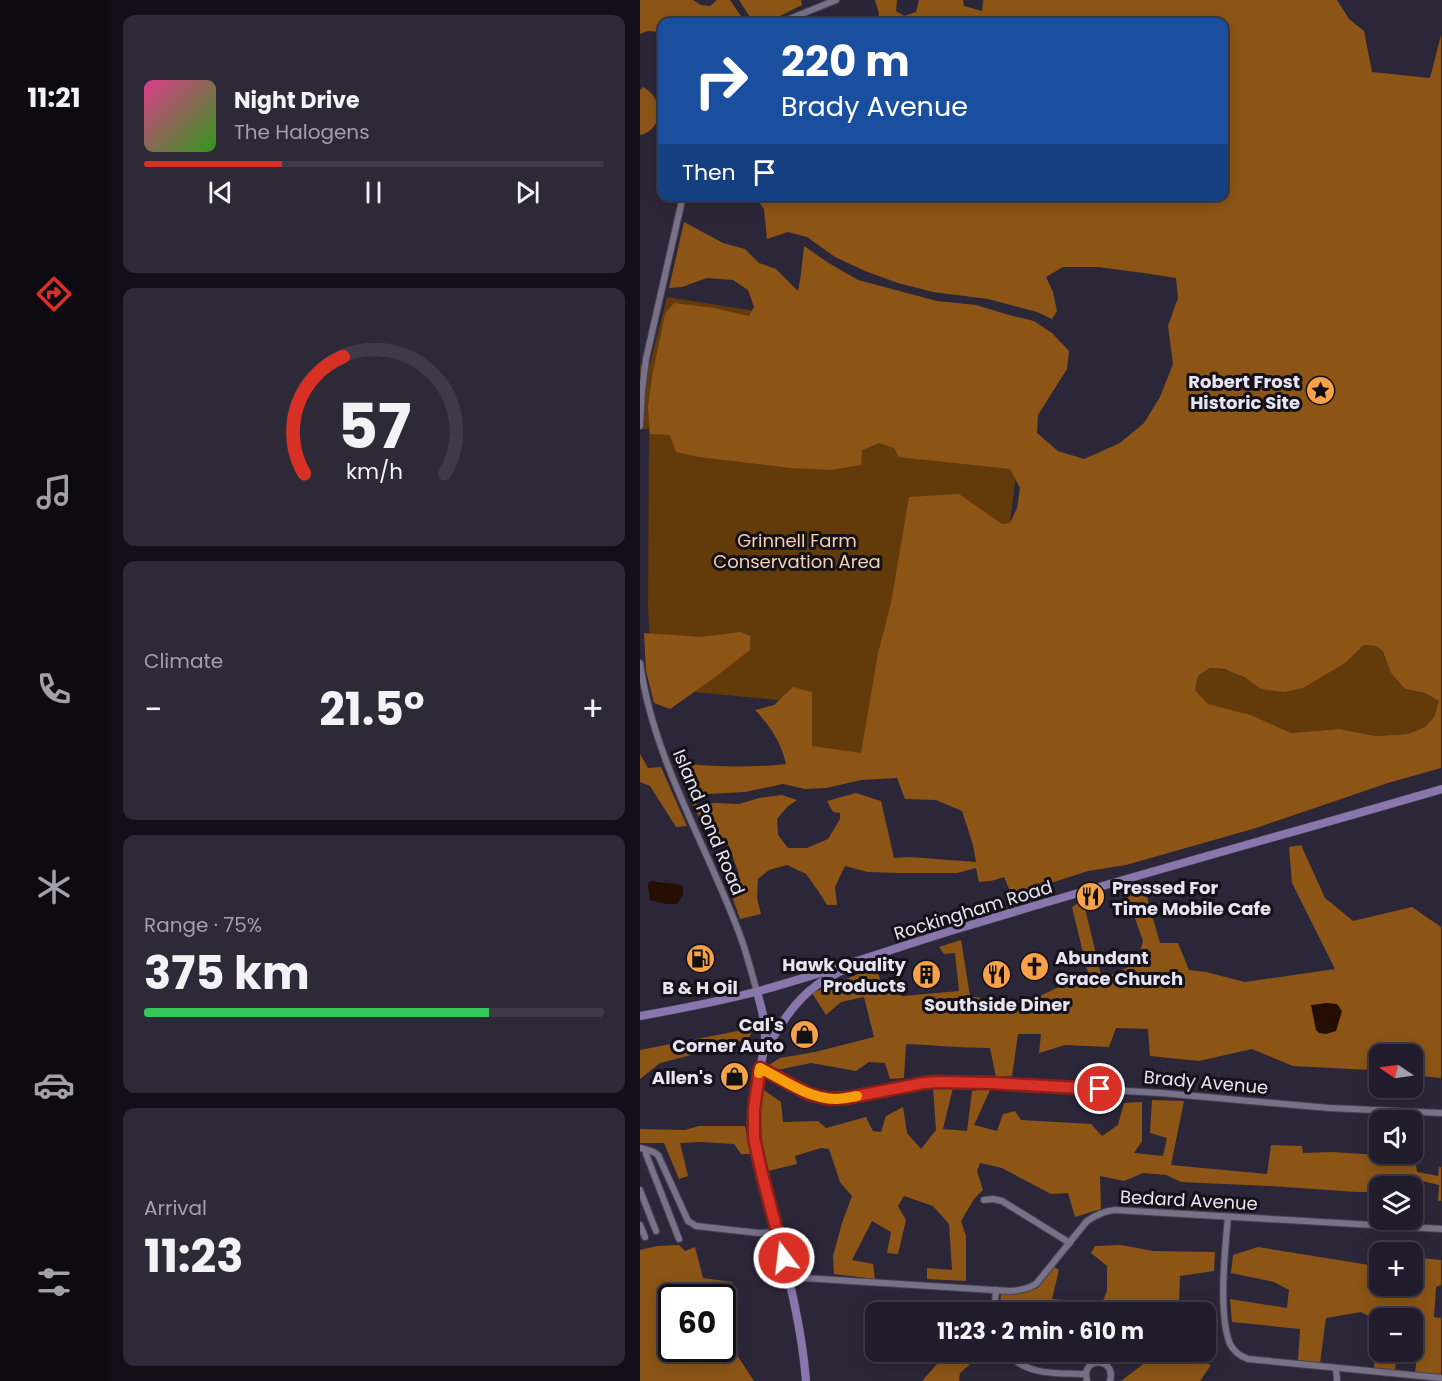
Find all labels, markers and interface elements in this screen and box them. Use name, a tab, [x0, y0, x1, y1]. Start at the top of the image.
text: 220 m	[781, 32, 910, 91]
icon: right	[682, 42, 760, 120]
text: 11:21	[27, 79, 81, 116]
text: Night Drive	[234, 85, 360, 116]
text: Brady Avenue	[781, 88, 968, 125]
text: The Halogens	[234, 118, 370, 146]
icon: arrive	[748, 156, 781, 189]
text: Then	[682, 157, 736, 188]
icon: previous	[204, 176, 237, 209]
icon: pause	[357, 176, 390, 209]
icon: next	[511, 176, 544, 209]
icon: directions	[33, 273, 75, 315]
place label: Robert Frost Historic Site	[1188, 369, 1300, 415]
place icon: Robert Frost Historic Site	[1305, 375, 1337, 407]
text: 57	[337, 382, 411, 470]
text: km/h	[345, 457, 403, 488]
icon: music	[33, 471, 75, 513]
park label: Grinnell Farm Conservation Area	[713, 528, 881, 574]
text: Climate	[144, 647, 223, 675]
icon: phone	[33, 668, 75, 710]
text: 21.5°	[319, 678, 425, 741]
text: −	[144, 686, 162, 733]
text: +	[581, 686, 604, 733]
street label: Island Pond Road	[667, 745, 751, 899]
icon: climate	[33, 866, 75, 908]
street label: Rockingham Road	[891, 874, 1055, 946]
place label: Pressed For Time Mobile Cafe	[1112, 875, 1271, 921]
restaurant icon: Pressed For Time Mobile Cafe	[1075, 881, 1107, 913]
text: Range · 75%	[144, 911, 262, 939]
text: 375 km	[144, 942, 310, 1005]
fuel station icon: B & H Oil	[684, 942, 716, 974]
place label: Abundant Grace Church	[1055, 945, 1183, 991]
church icon: Abundant Grace Church	[1018, 951, 1050, 983]
place label: Hawk Quality Products	[782, 952, 907, 998]
building icon: Hawk Quality Products	[911, 958, 943, 990]
restaurant icon: Southside Diner	[981, 959, 1013, 991]
place label: B & H Oil	[662, 975, 738, 1000]
place label: Southside Diner	[924, 992, 1070, 1017]
place label: Cal's Corner Auto	[672, 1012, 784, 1058]
shop icon: Cal's Corner Auto	[789, 1018, 821, 1050]
north arrow	[1369, 1044, 1423, 1098]
map controls	[1369, 1044, 1423, 1362]
shop icon: Allen's	[718, 1061, 750, 1093]
pin	[1074, 1063, 1125, 1114]
icon: car	[33, 1064, 75, 1106]
street label: Brady Avenue	[1143, 1064, 1269, 1100]
place label: Allen's	[652, 1065, 713, 1090]
icon: arrive	[1083, 1072, 1116, 1105]
button: sound	[1369, 1110, 1423, 1164]
button: layers	[1369, 1176, 1423, 1230]
street label: Bedard Avenue	[1120, 1184, 1258, 1216]
text: Arrival	[144, 1194, 207, 1222]
text: 11:23	[144, 1225, 244, 1288]
position arrow	[752, 1226, 816, 1290]
button: +	[1369, 1242, 1423, 1296]
icon: filters	[33, 1261, 75, 1303]
speed limit sign: 60	[658, 1284, 736, 1362]
button: −	[1369, 1308, 1423, 1362]
text: 11:23 · 2 min · 610 m	[937, 1316, 1144, 1347]

